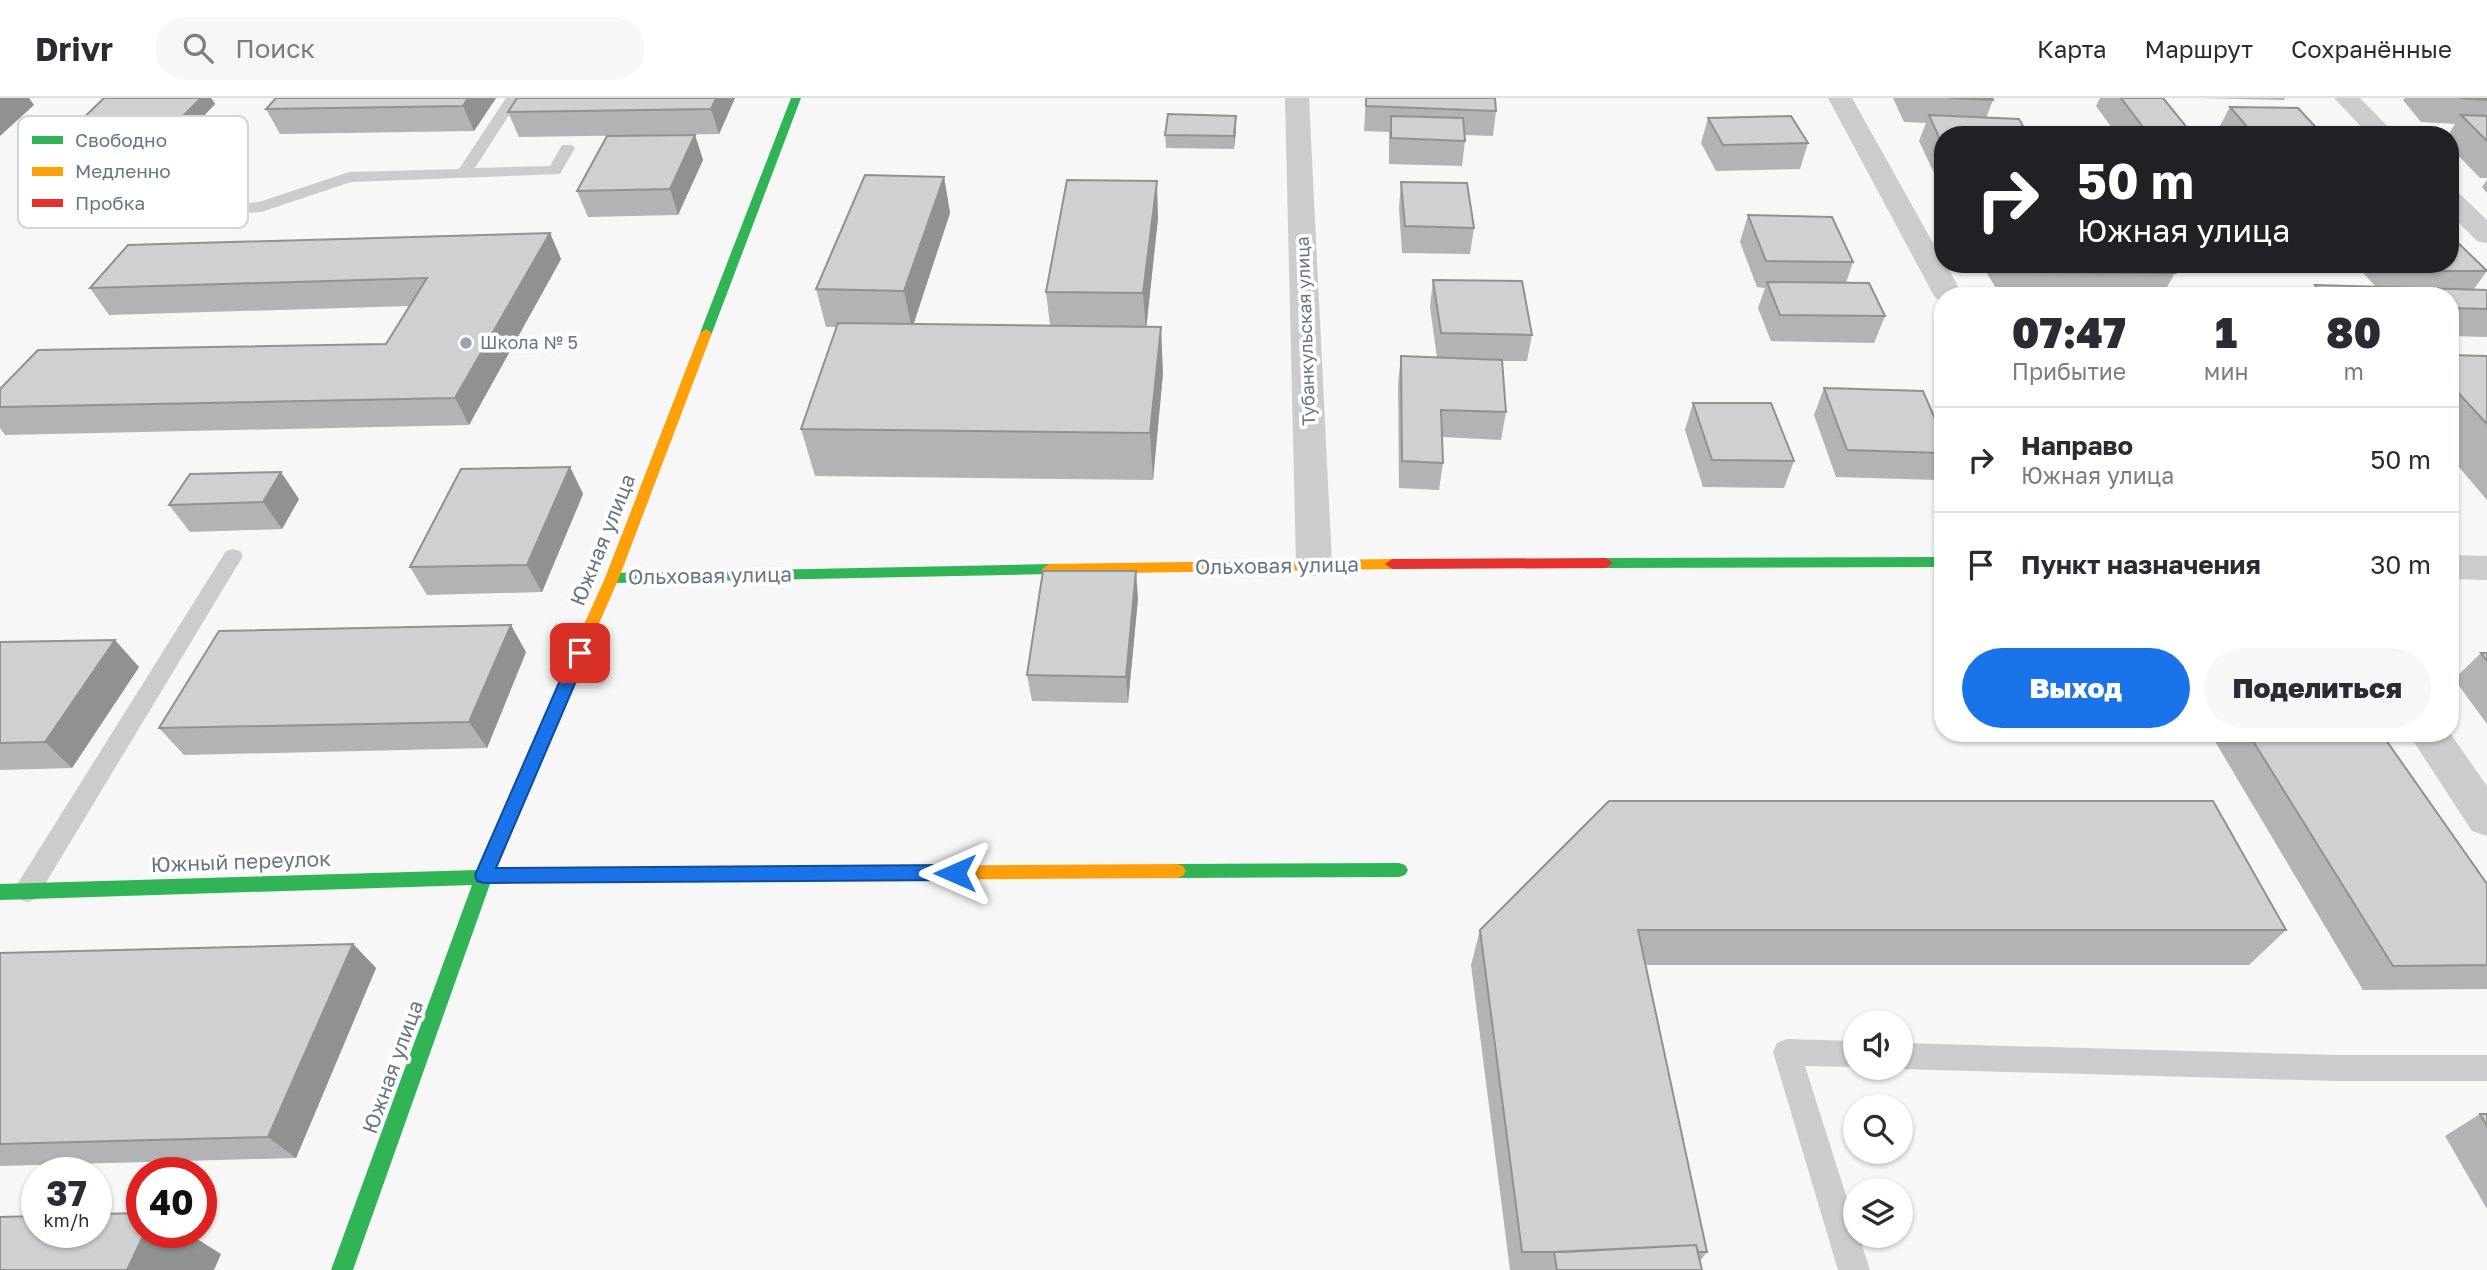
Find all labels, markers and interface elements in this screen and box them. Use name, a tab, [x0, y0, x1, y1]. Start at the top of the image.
search box	[155, 17, 645, 80]
text: Drivr	[35, 29, 113, 68]
icon: search	[179, 29, 217, 67]
text: Поиск	[235, 33, 315, 64]
text: Карта	[2037, 34, 2107, 63]
text: Маршрут	[2145, 34, 2253, 63]
text: Сохранённые	[2291, 34, 2452, 63]
legend	[18, 116, 248, 228]
text: Свободно	[75, 128, 167, 151]
text: 50 m	[2077, 151, 2194, 210]
icon: right	[1962, 154, 2053, 245]
text: Медленно	[75, 159, 171, 182]
text: Пробка	[75, 191, 145, 214]
text: Южная улица	[2077, 211, 2290, 249]
street label: Тубанкульская улица	[1291, 236, 1319, 426]
text: 07:47	[2012, 307, 2126, 357]
text: 1	[2215, 307, 2237, 357]
text: 80	[2326, 307, 2381, 357]
place label: Школа № 5	[480, 331, 578, 353]
marker: Школа № 5	[458, 335, 474, 351]
text: Прибытие	[2012, 357, 2126, 385]
text: мин	[2204, 357, 2248, 385]
text: m	[2344, 357, 2364, 385]
text: Направо	[2021, 430, 2133, 461]
icon: right	[1962, 441, 2000, 479]
text: 50 m	[2370, 444, 2431, 475]
text: Южная улица	[2021, 461, 2174, 489]
street label: Южная улица	[564, 470, 640, 609]
icon: arrive	[1962, 546, 2000, 584]
text: Пункт назначения	[2021, 549, 2261, 580]
text: 30 m	[2370, 549, 2431, 580]
street label: Ольховая улица	[1195, 551, 1359, 579]
street label: Ольховая улица	[628, 561, 792, 589]
pin	[550, 623, 610, 683]
icon: arrive	[561, 634, 599, 672]
button: Выход	[1962, 648, 2190, 728]
button: Поделиться	[2204, 648, 2431, 728]
position arrow	[918, 836, 992, 910]
street label: Южный переулок	[150, 845, 332, 877]
street label: Южная улица	[356, 996, 428, 1137]
map controls	[1843, 1010, 1913, 1248]
button: sound	[1843, 1010, 1913, 1080]
button: search	[1843, 1094, 1913, 1164]
speed limit sign: 40	[126, 1157, 217, 1248]
text: 37	[46, 1172, 87, 1214]
button: layers	[1843, 1178, 1913, 1248]
text: km/h	[44, 1209, 89, 1231]

